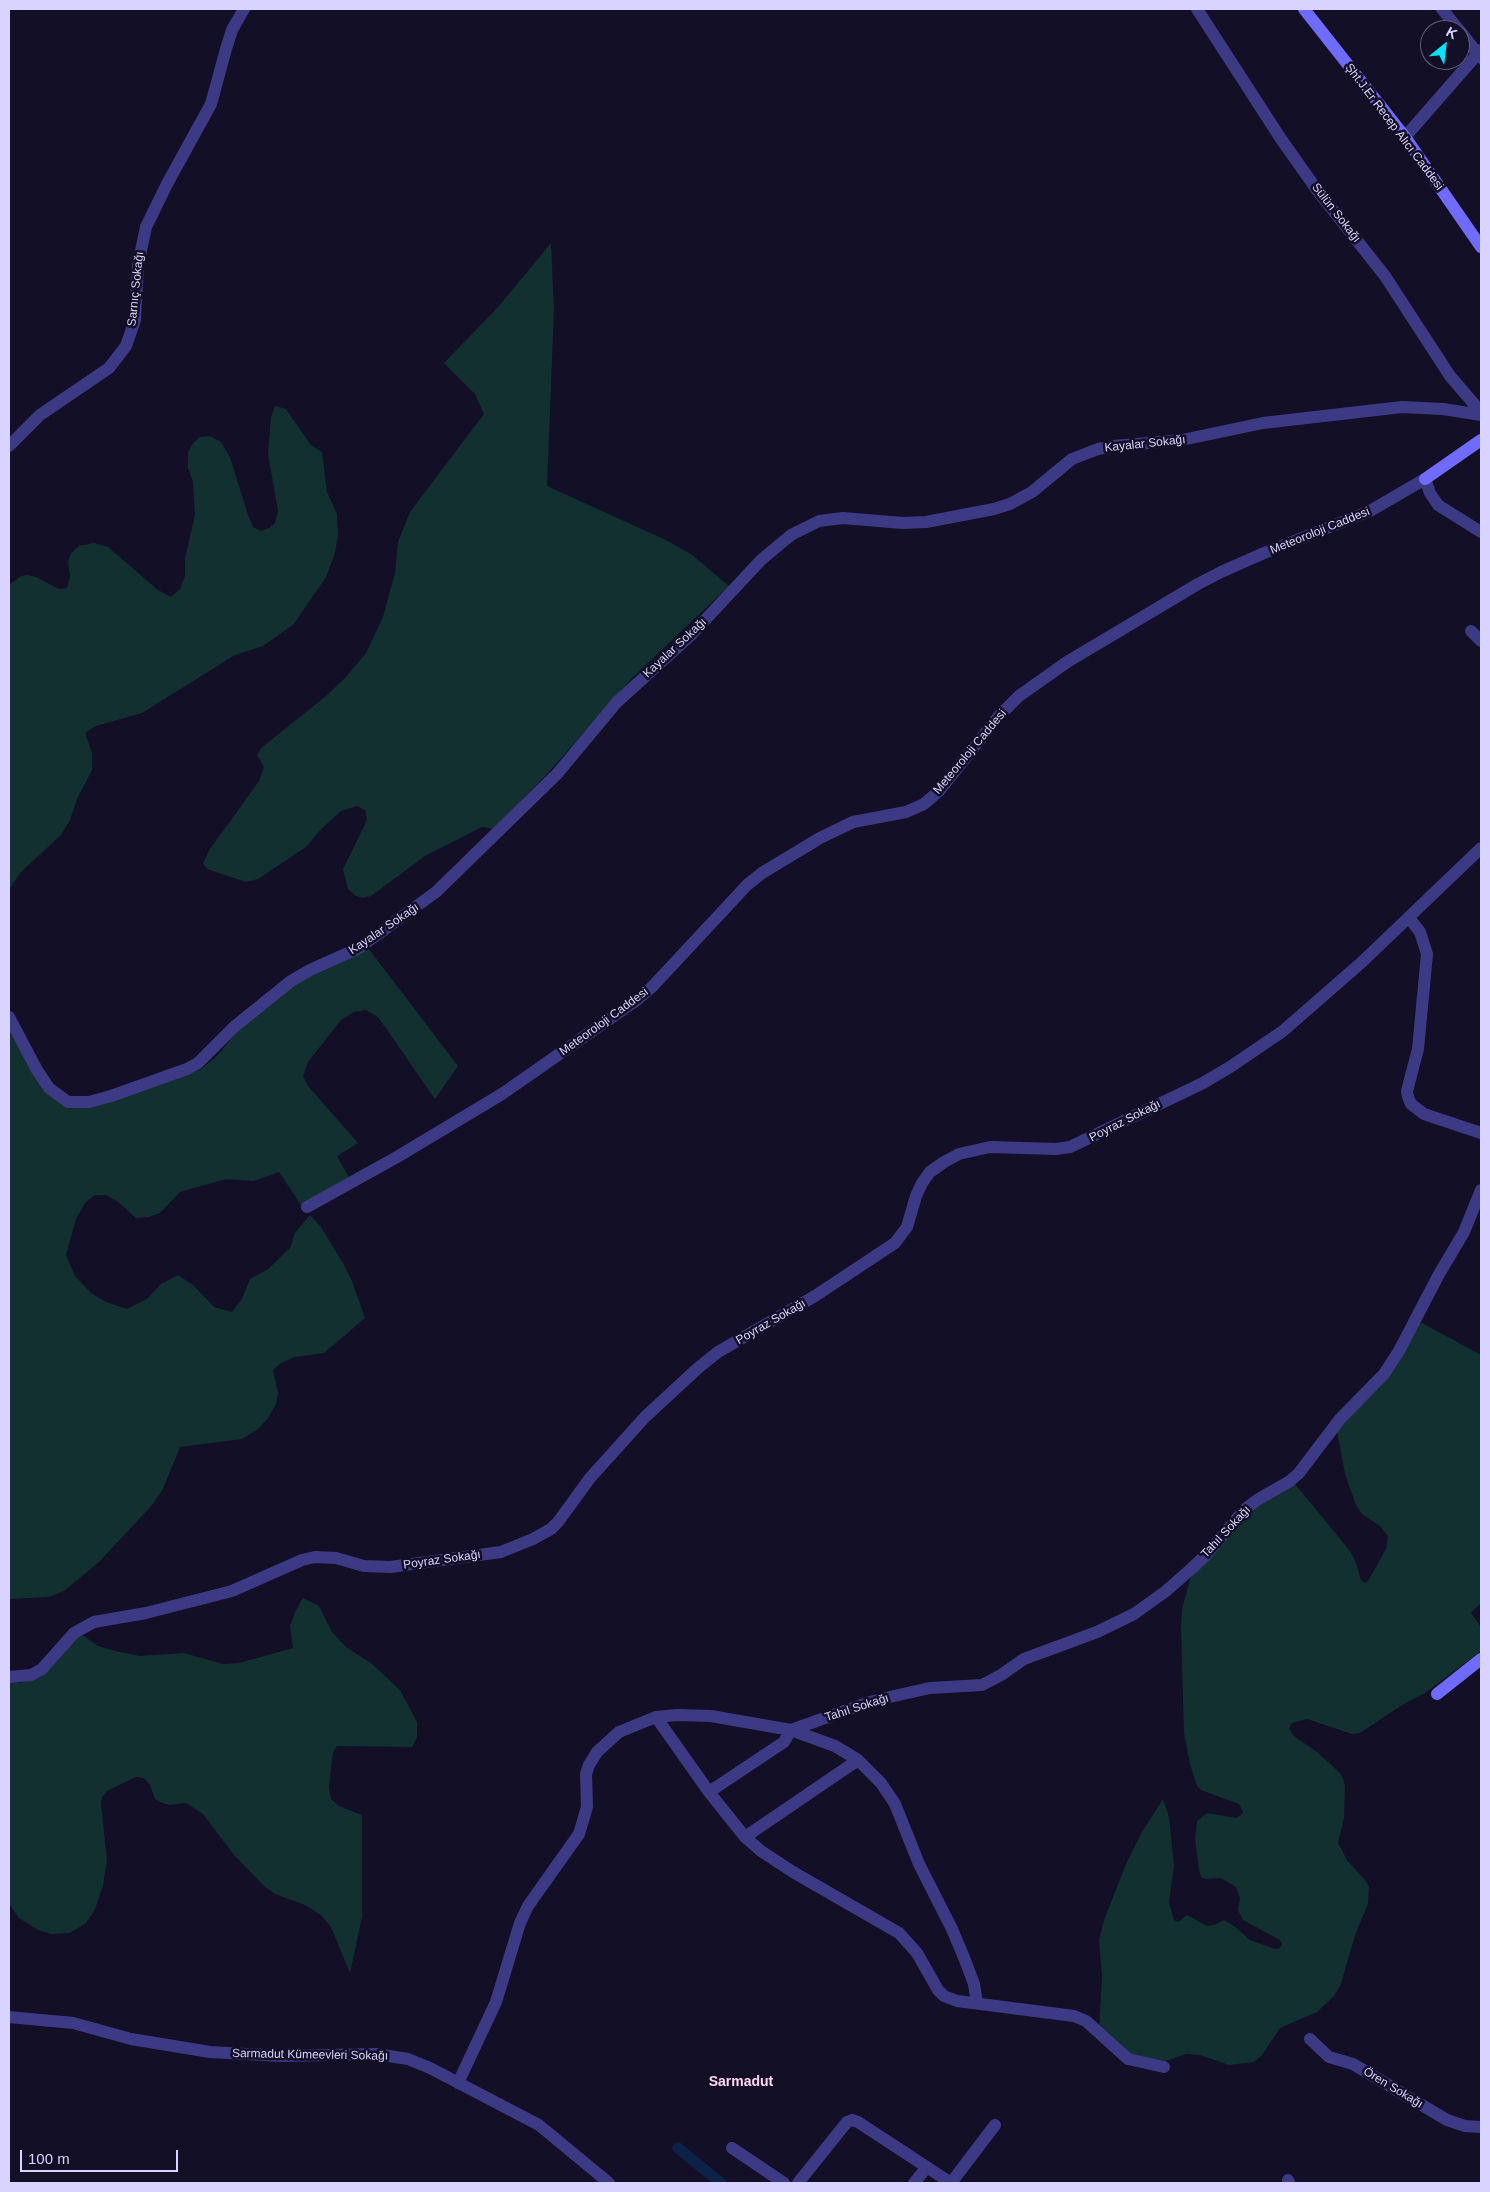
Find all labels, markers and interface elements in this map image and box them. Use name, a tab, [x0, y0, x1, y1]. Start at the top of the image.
north arrow	[1420, 20, 1470, 70]
text: K	[1443, 23, 1460, 42]
street label: Şht.J.Er Recep Alıcı Caddesi	[1342, 61, 1446, 193]
street label: Sülün Sokağı	[1308, 180, 1364, 246]
street label: Sarnıç Sokağı	[125, 251, 147, 327]
street label: Kayalar Sokağı	[1104, 433, 1186, 455]
street label: Meteoroloji Caddesi	[1268, 504, 1372, 558]
street label: Kayalar Sokağı	[640, 615, 710, 681]
street label: Meteoroloji Caddesi	[930, 707, 1010, 797]
street label: Kayalar Sokağı	[346, 900, 422, 958]
street label: Meteoroloji Caddesi	[557, 985, 651, 1059]
street label: Poyraz Sokağı	[1087, 1097, 1163, 1145]
street label: Poyraz Sokağı	[734, 1296, 808, 1348]
street label: Tahıl Sokağı	[1198, 1503, 1254, 1561]
street label: Poyraz Sokağı	[402, 1547, 482, 1573]
street label: Tahıl Sokağı	[823, 1691, 891, 1725]
street label: Sarmadut Kümeevleri Sokağı	[232, 2046, 388, 2064]
street label: Ören Sokağı	[1360, 2064, 1426, 2112]
district label: Sarmadut	[709, 2074, 773, 2090]
scale bar	[22, 2140, 180, 2172]
text: 100 m	[28, 2150, 70, 2167]

